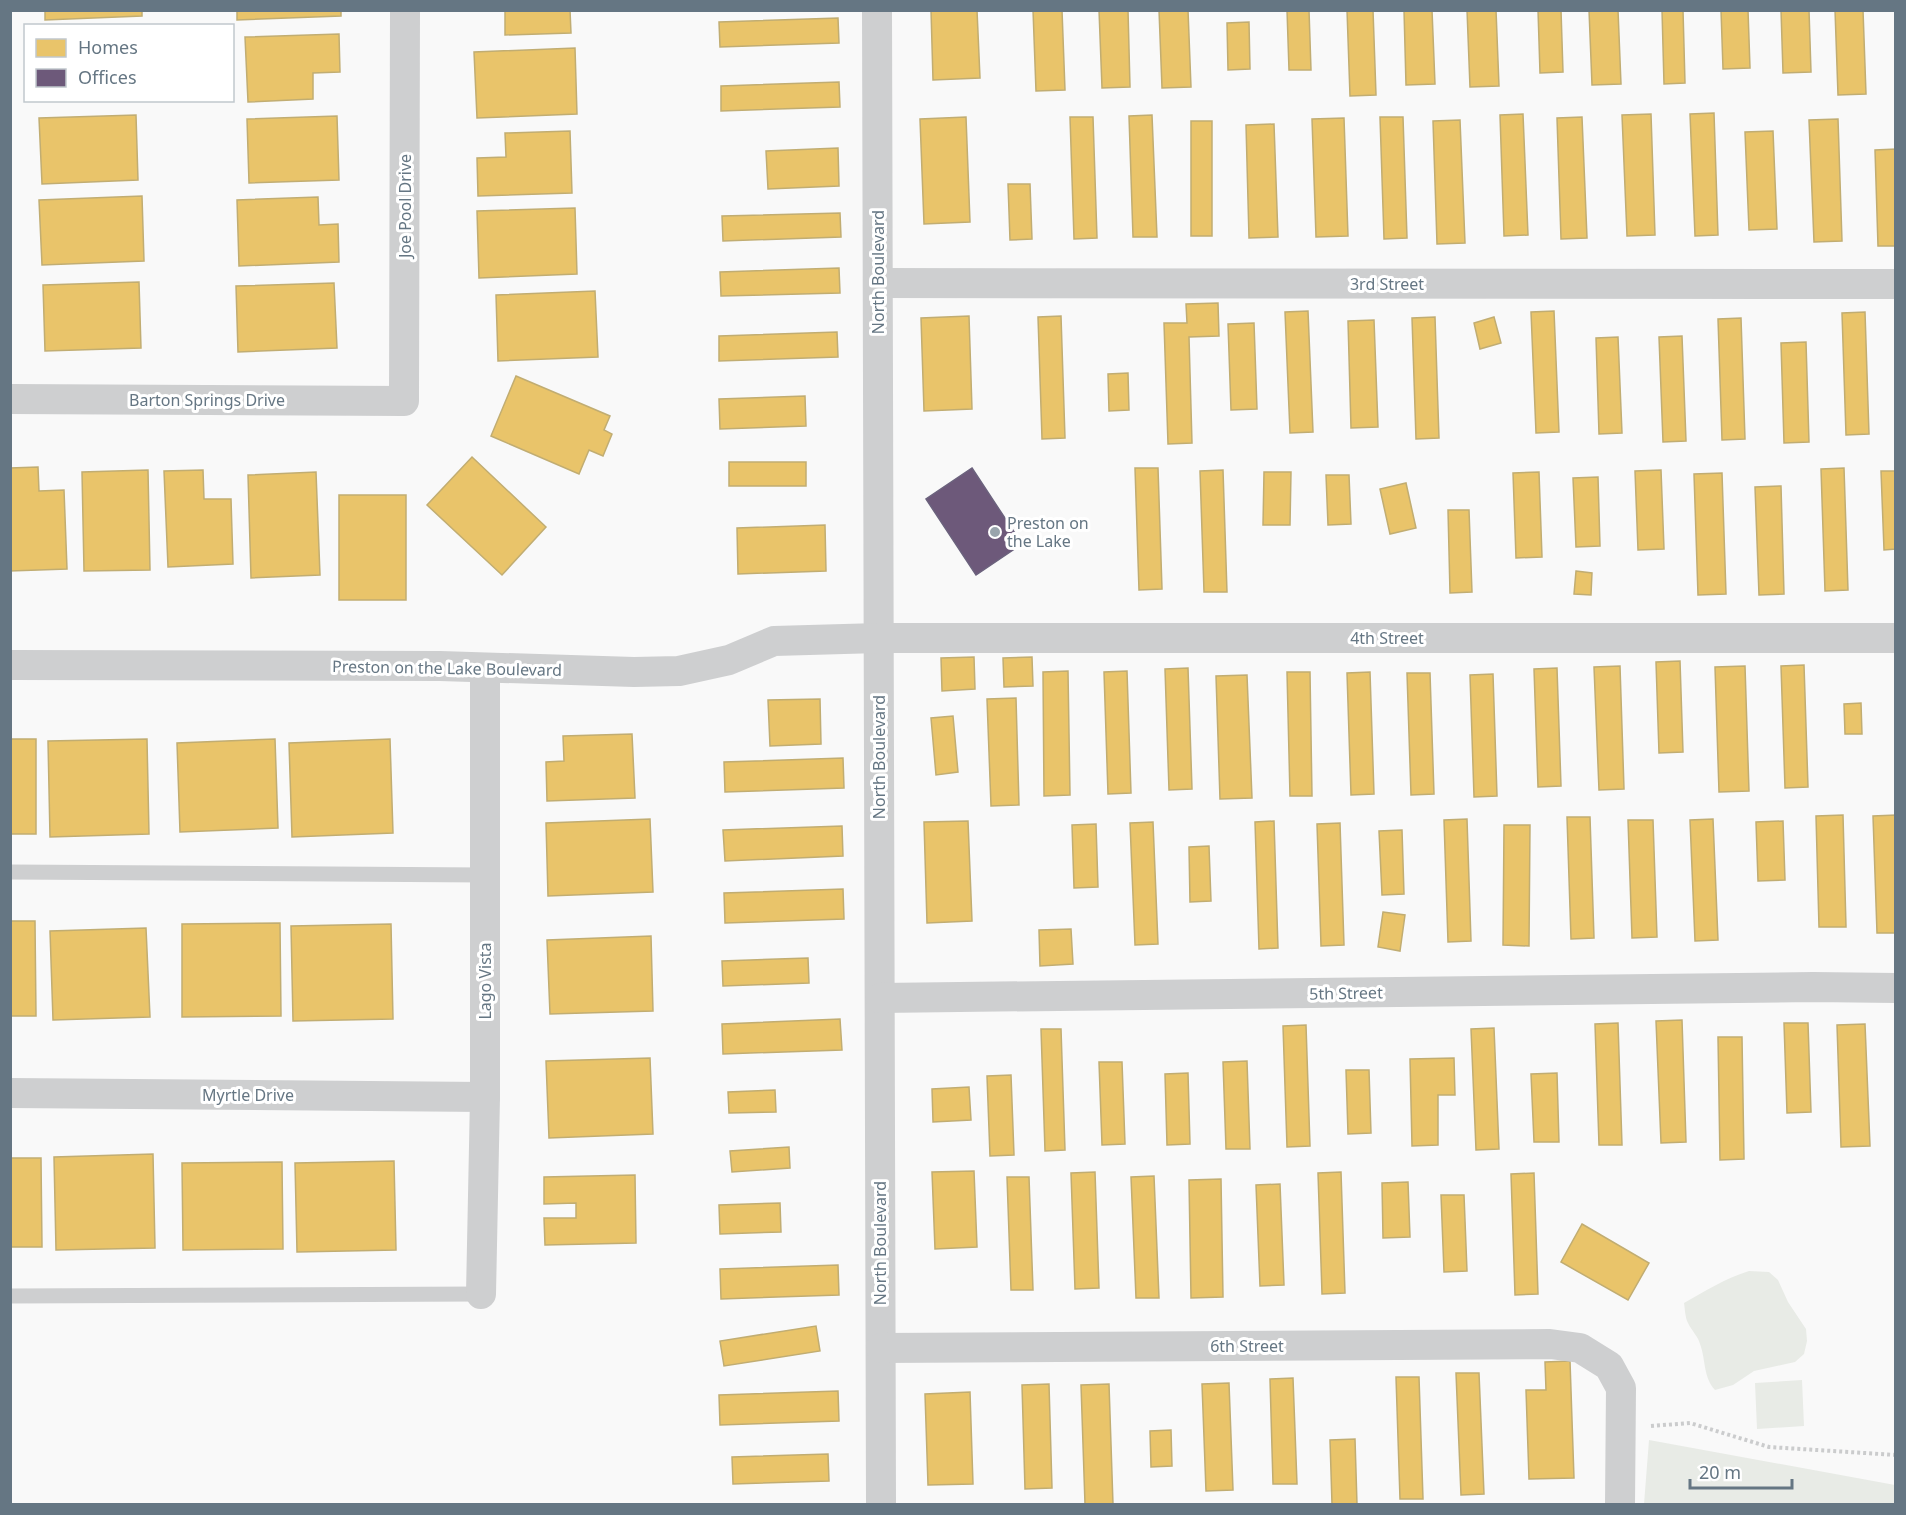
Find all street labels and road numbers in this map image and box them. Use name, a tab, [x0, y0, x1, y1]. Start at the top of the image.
street label: Joe Pool Drive	[394, 154, 416, 260]
street label: North Boulevard	[867, 210, 889, 334]
street label: 3rd Street	[1350, 273, 1424, 295]
street label: Barton Springs Drive	[129, 389, 285, 411]
street label: 4th Street	[1350, 627, 1424, 649]
street label: Preston on the Lake Boulevard	[332, 655, 562, 681]
street label: North Boulevard	[868, 695, 890, 819]
street label: Lago Vista	[474, 942, 496, 1020]
street label: 5th Street	[1309, 981, 1383, 1005]
street label: Myrtle Drive	[202, 1084, 294, 1106]
street label: North Boulevard	[869, 1181, 891, 1305]
street label: 6th Street	[1210, 1335, 1284, 1357]

